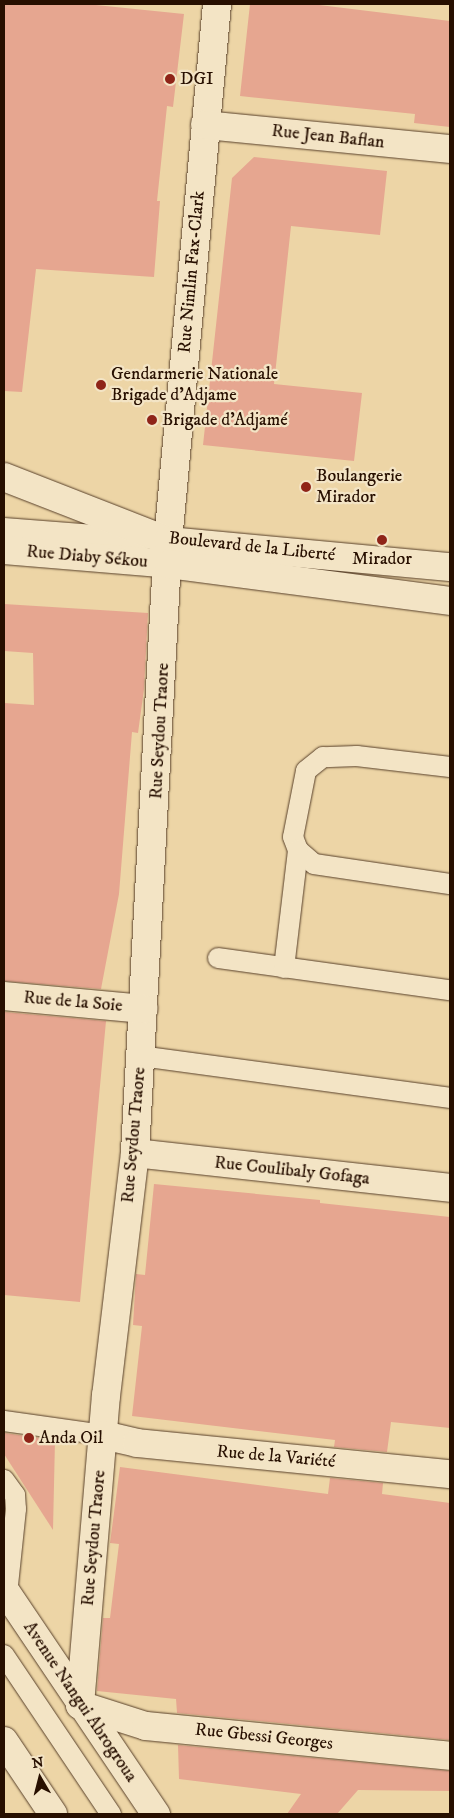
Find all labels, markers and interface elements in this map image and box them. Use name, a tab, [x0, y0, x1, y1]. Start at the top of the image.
place label: DGI	[180, 68, 213, 90]
marker: DGI	[164, 73, 176, 85]
street label: Rue Jean Baflan	[270, 120, 386, 154]
street label: Rue Nimlin Fax-Clark	[174, 190, 210, 354]
place label: Gendarmerie Nationale Brigade d'Adjame	[111, 364, 278, 406]
marker: Gendarmerie Nationale Brigade d'Adjame	[95, 379, 107, 391]
place label: Brigade d'Adjamé	[162, 409, 288, 431]
marker: Brigade d'Adjamé	[146, 414, 158, 426]
place label: Boulangerie Mirador	[316, 466, 402, 508]
marker: Boulangerie Mirador	[300, 481, 312, 493]
street label: Boulevard de la Liberté	[168, 528, 336, 566]
marker: Mirador	[376, 534, 388, 546]
street label: Rue Diaby Sékou	[25, 541, 149, 573]
place label: Mirador	[352, 548, 412, 570]
street label: Rue Seydou Traore	[146, 662, 174, 800]
street label: Rue de la Soie	[23, 987, 123, 1017]
street label: Rue Seydou Traore	[117, 1066, 151, 1204]
street label: Rue Coulibaly Gofaga	[213, 1152, 371, 1190]
place label: Anda Oil	[39, 1427, 103, 1449]
marker: Anda Oil	[23, 1432, 35, 1444]
street label: Rue de la Variété	[216, 1441, 336, 1473]
street label: Rue Seydou Traore	[77, 1469, 111, 1607]
street label: Avenue Nangui Abrogroua	[18, 1618, 142, 1786]
street label: Rue Gbessi Georges	[194, 1719, 334, 1755]
north arrow	[15, 1753, 65, 1803]

